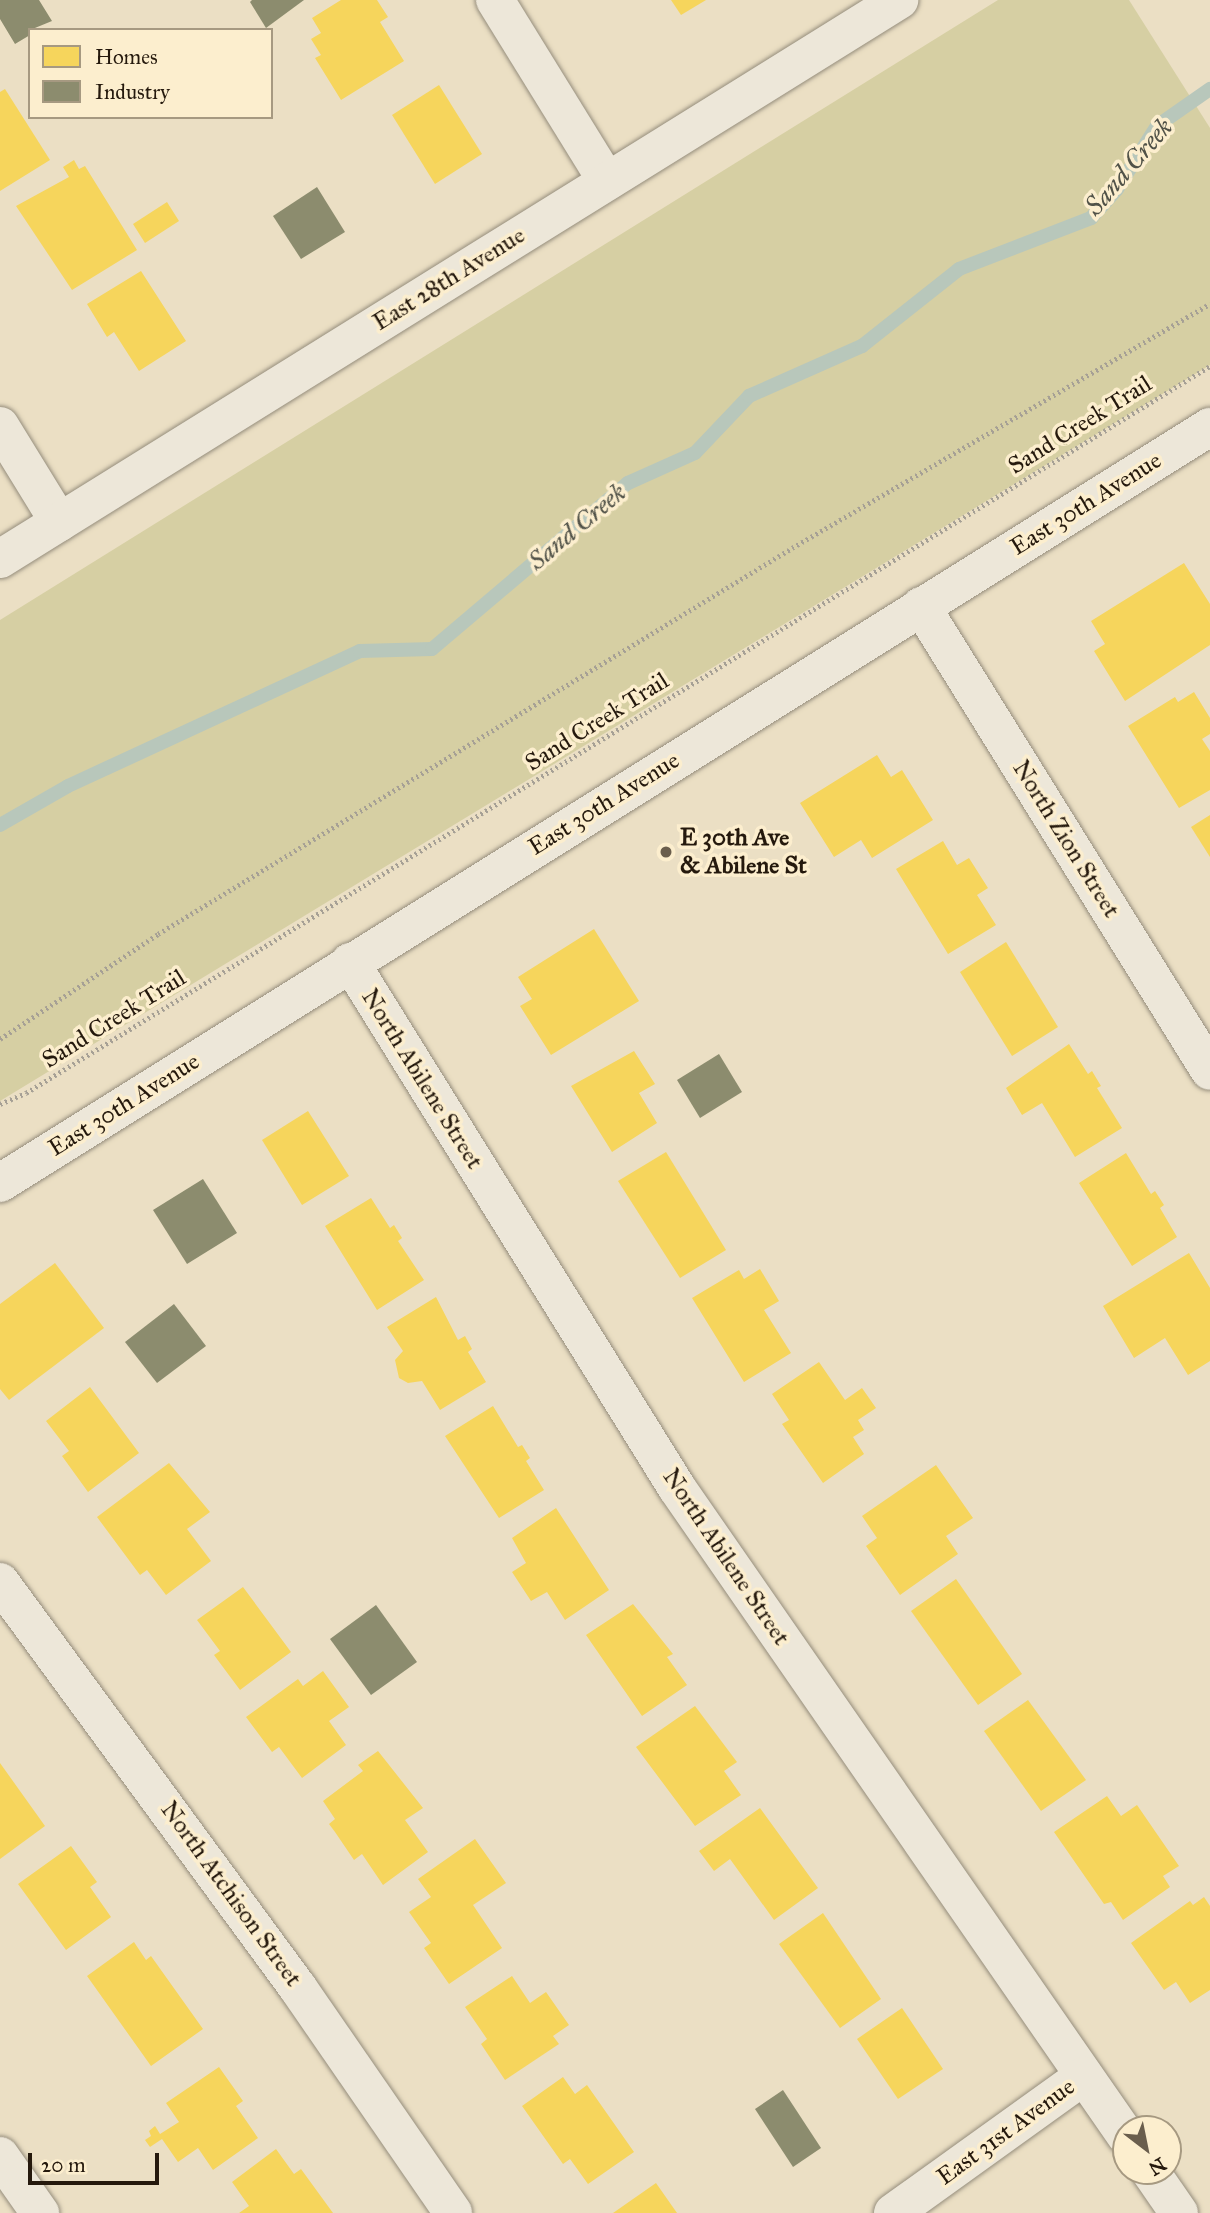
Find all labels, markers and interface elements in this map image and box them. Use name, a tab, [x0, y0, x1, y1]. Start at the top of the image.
legend	[28, 28, 273, 119]
text: Homes	[95, 44, 158, 70]
text: Industry	[95, 79, 170, 105]
water label: Sand Creek	[1078, 112, 1180, 222]
street label: East 28th Avenue	[368, 221, 530, 337]
street label: Sand Creek Trail	[1003, 369, 1157, 481]
street label: East 30th Avenue	[1005, 446, 1167, 562]
water label: Sand Creek	[522, 477, 632, 577]
street label: Sand Creek Trail	[520, 666, 674, 778]
street label: East 30th Avenue	[523, 746, 685, 862]
street label: North Zion Street	[1006, 755, 1126, 923]
place label: E 30th Ave & Abilene St	[680, 824, 807, 880]
marker: E 30th Ave & Abilene St	[658, 844, 674, 860]
street label: Sand Creek Trail	[37, 963, 191, 1075]
street label: North Abilene Street	[355, 984, 489, 1174]
street label: East 30th Avenue	[43, 1047, 205, 1163]
street label: North Abilene Street	[656, 1463, 796, 1651]
street label: North Atchison Street	[154, 1796, 308, 1992]
street label: East 31st Avenue	[931, 2072, 1081, 2192]
north arrow	[1112, 2115, 1182, 2185]
scale bar	[32, 2140, 163, 2184]
text: 20 m	[41, 2152, 86, 2178]
text: N	[1144, 2153, 1170, 2181]

